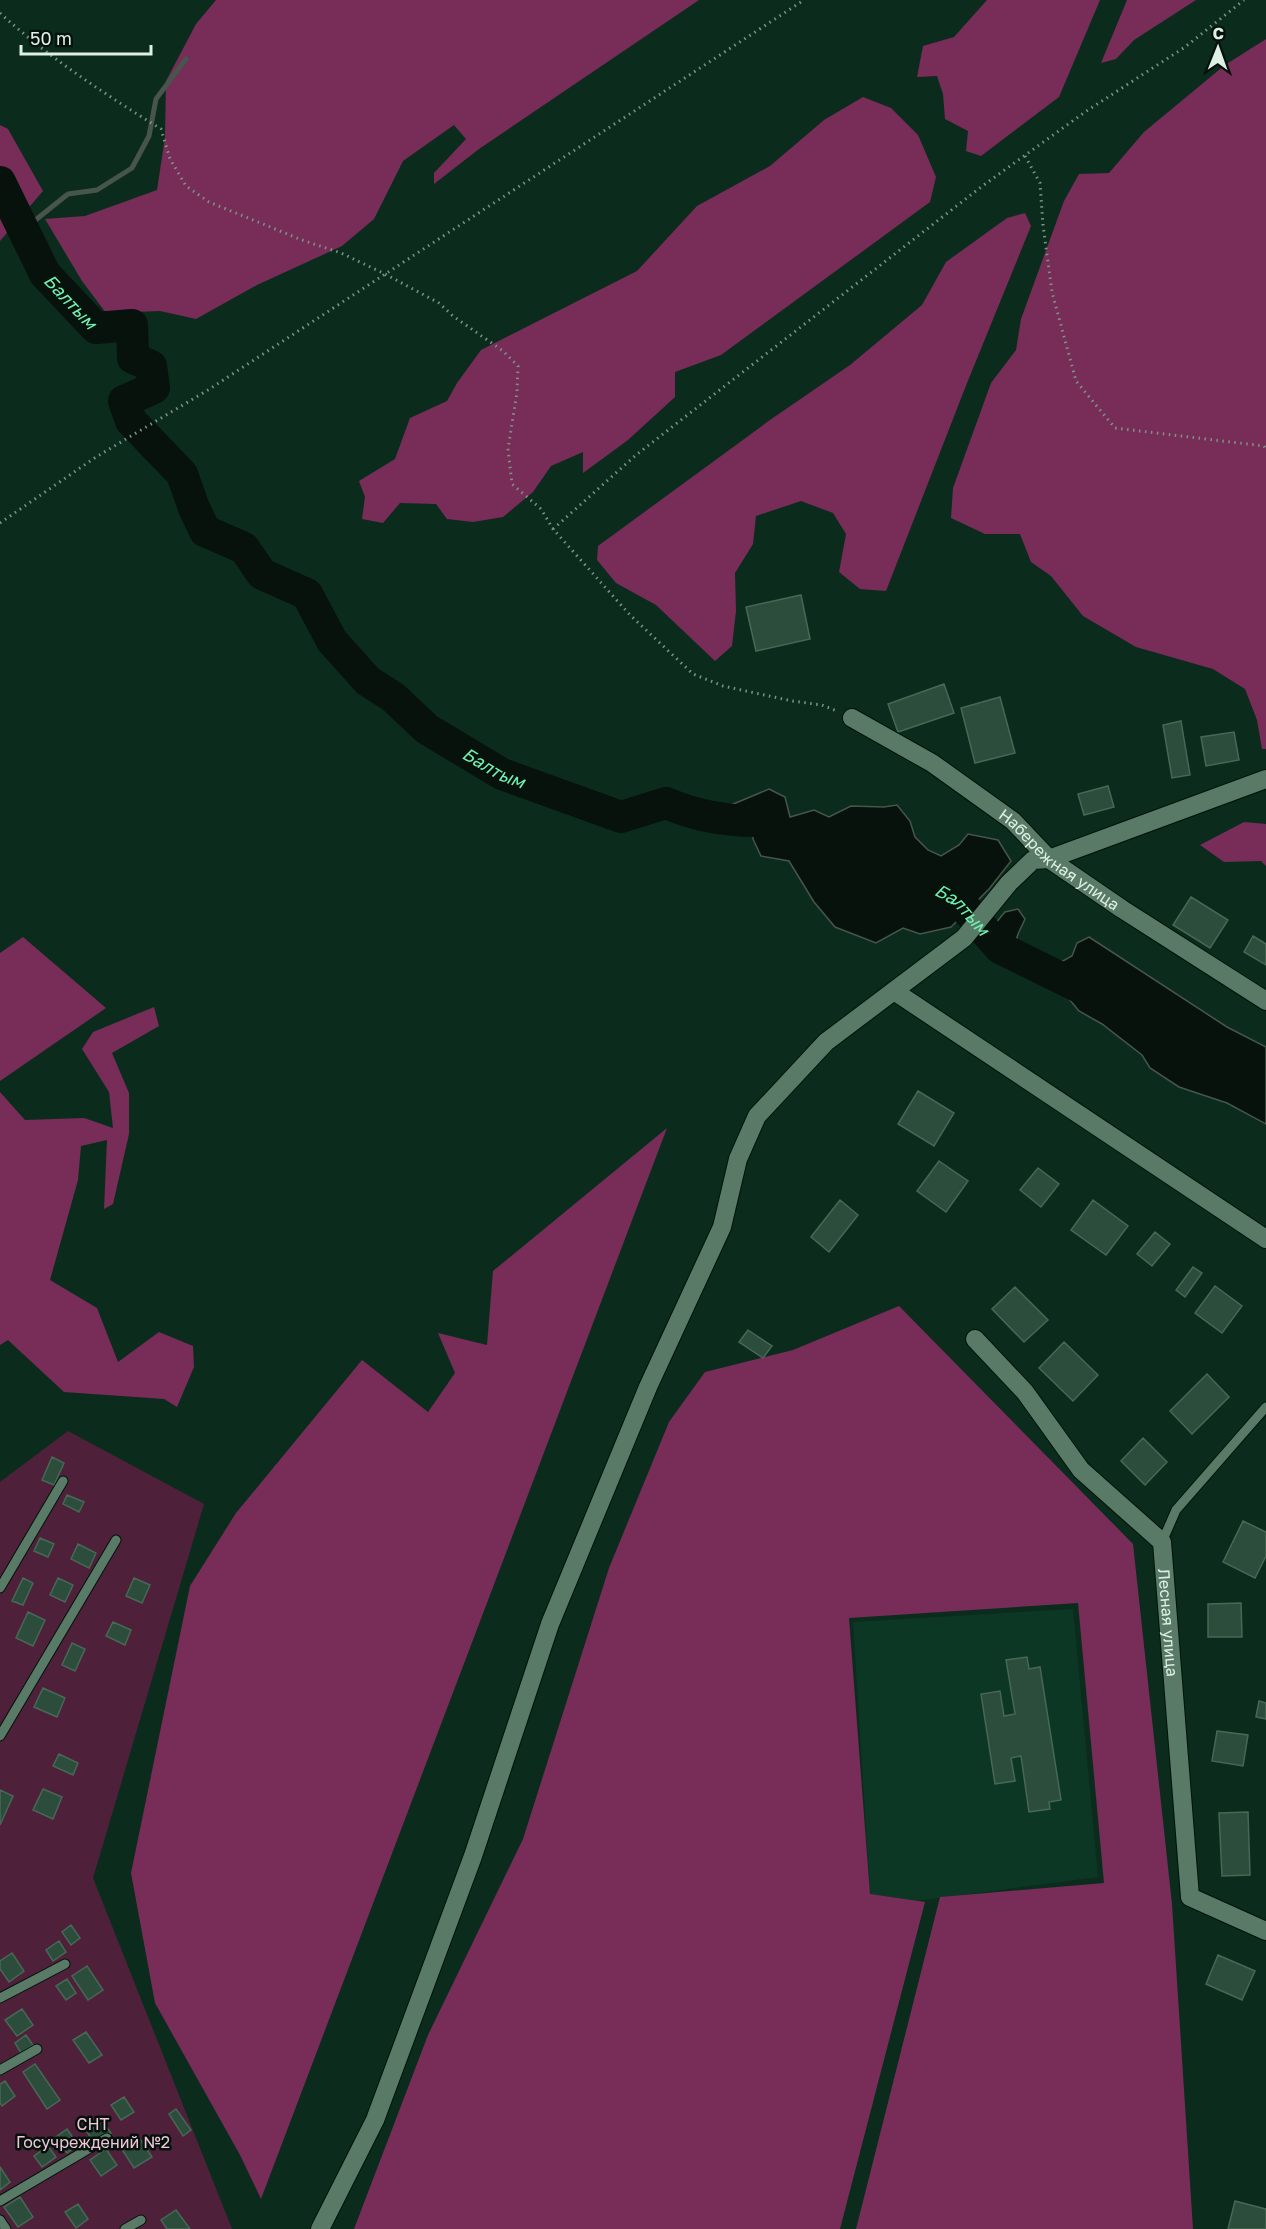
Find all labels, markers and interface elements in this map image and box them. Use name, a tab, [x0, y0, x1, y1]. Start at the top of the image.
scale bar	[21, 18, 152, 56]
north arrow	[1188, 18, 1248, 78]
text: С	[1212, 23, 1224, 43]
text: 50 m	[30, 27, 72, 49]
water label: Балтым	[40, 269, 103, 334]
water label: Балтым	[459, 742, 529, 793]
street label: Набережная улица	[995, 804, 1124, 914]
water label: Балтым	[931, 878, 995, 941]
street label: Лесная улица	[1154, 1568, 1183, 1677]
park label: СНТ Госучреждений №2	[16, 2114, 170, 2152]

